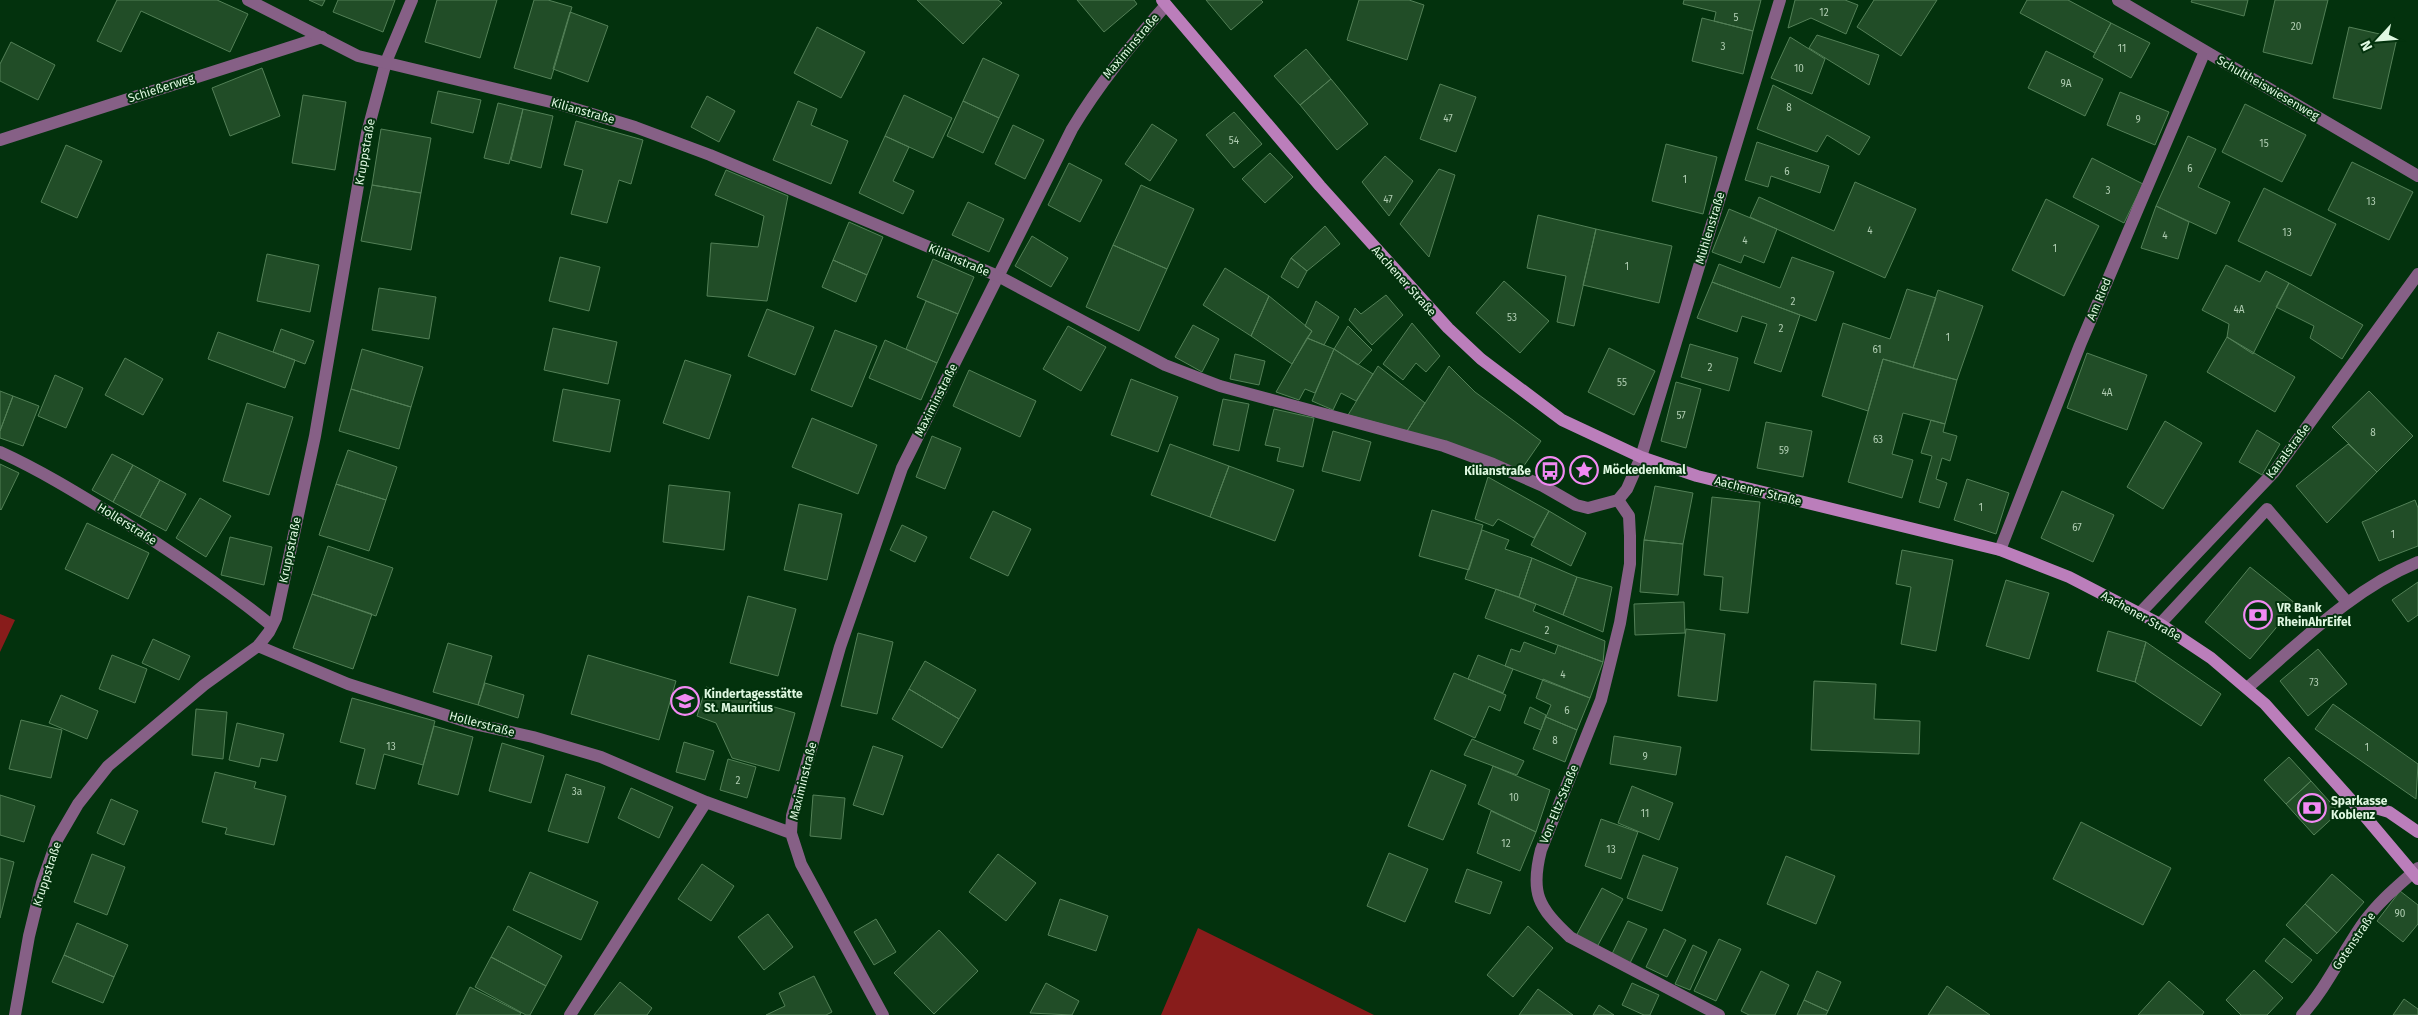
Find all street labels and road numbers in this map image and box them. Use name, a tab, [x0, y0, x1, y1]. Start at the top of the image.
street label: Maximinstraße	[1100, 11, 1162, 81]
street label: Schultheiswiesenweg	[2214, 53, 2322, 123]
street label: Schießerweg	[126, 70, 197, 105]
street label: Kilianstraße	[550, 95, 616, 127]
street label: Kruppstraße	[352, 118, 378, 186]
street label: Mühlenstraße	[1692, 190, 1728, 266]
street label: Kilianstraße	[926, 241, 992, 279]
street label: Aachener Straße	[1369, 243, 1439, 319]
street label: Am Ried	[2084, 276, 2114, 322]
street label: Maximinstraße	[912, 361, 960, 439]
street label: Kanalstraße	[2263, 421, 2313, 481]
street label: Aachener Straße	[1713, 473, 1803, 509]
street label: Hollerstraße	[95, 500, 159, 548]
street label: Kruppstraße	[276, 516, 304, 584]
street label: Aachener Straße	[2099, 588, 2183, 644]
street label: Hollerstraße	[448, 709, 516, 739]
street label: Maximinstraße	[787, 740, 819, 822]
street label: Von-Eltz-Straße	[1537, 762, 1581, 846]
street label: Kruppstraße	[30, 840, 64, 908]
street label: Gotenstraße	[2330, 909, 2378, 973]

